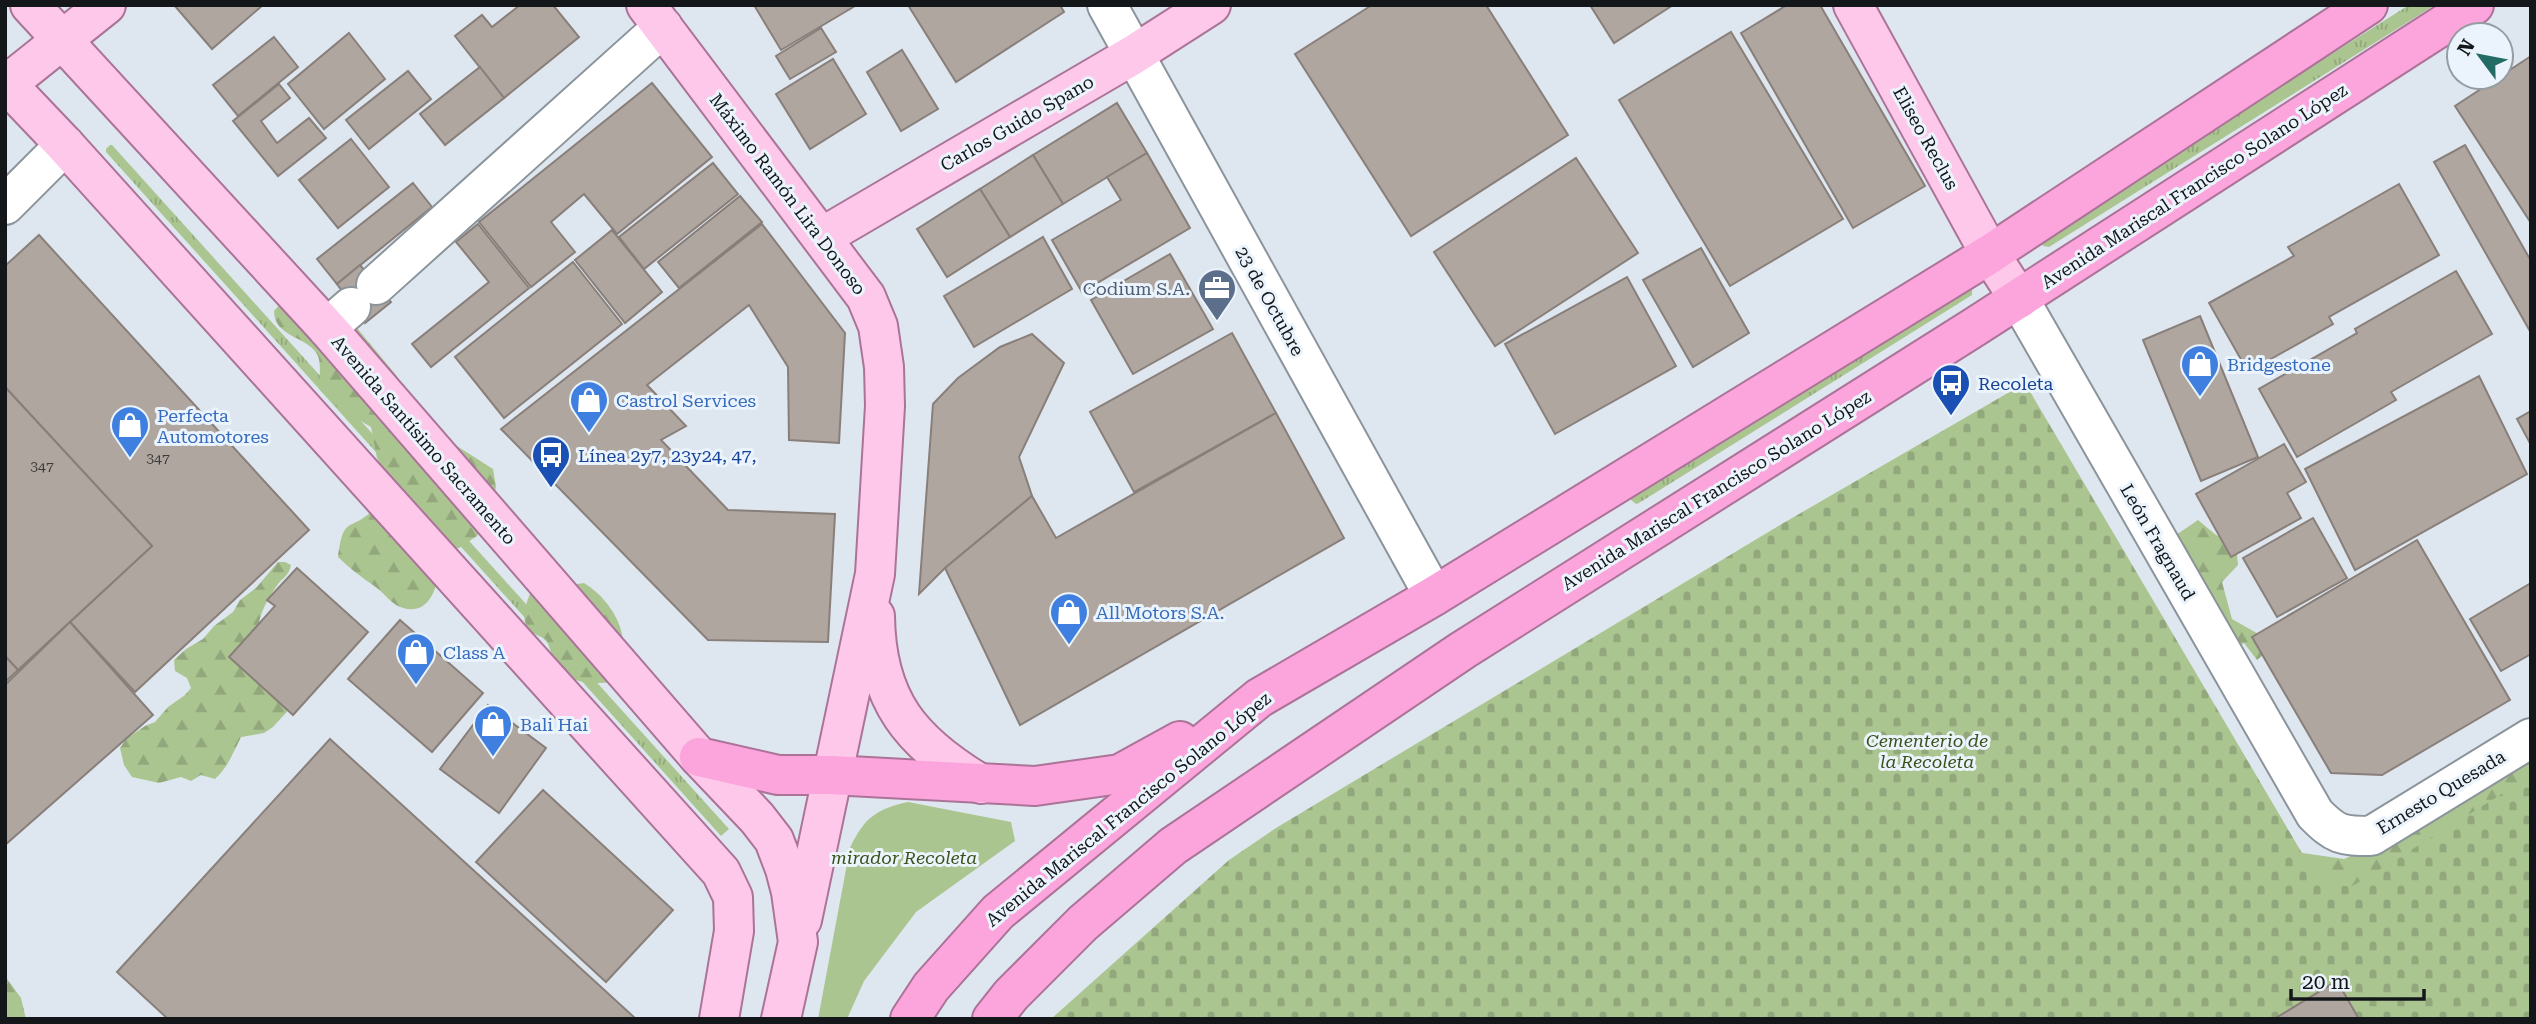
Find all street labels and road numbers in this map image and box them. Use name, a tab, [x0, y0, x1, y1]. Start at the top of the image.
street label: Carlos Guido Spano	[937, 71, 1097, 175]
street label: Avenida Mariscal Francisco Solano López	[2037, 79, 2351, 293]
street label: Eliseo Reclus	[1889, 83, 1963, 193]
street label: Máximo Ramón Lira Donoso	[705, 89, 871, 299]
street label: 23 de Octubre	[1231, 243, 1309, 359]
street label: Avenida Santísimo Sacramento	[327, 331, 521, 549]
street label: Avenida Mariscal Francisco Solano López	[1558, 385, 1875, 594]
street label: León Fragnaud	[2116, 480, 2200, 604]
street label: Avenida Mariscal Francisco Solano López	[981, 687, 1275, 930]
street label: Ernesto Quesada	[2373, 745, 2509, 839]

